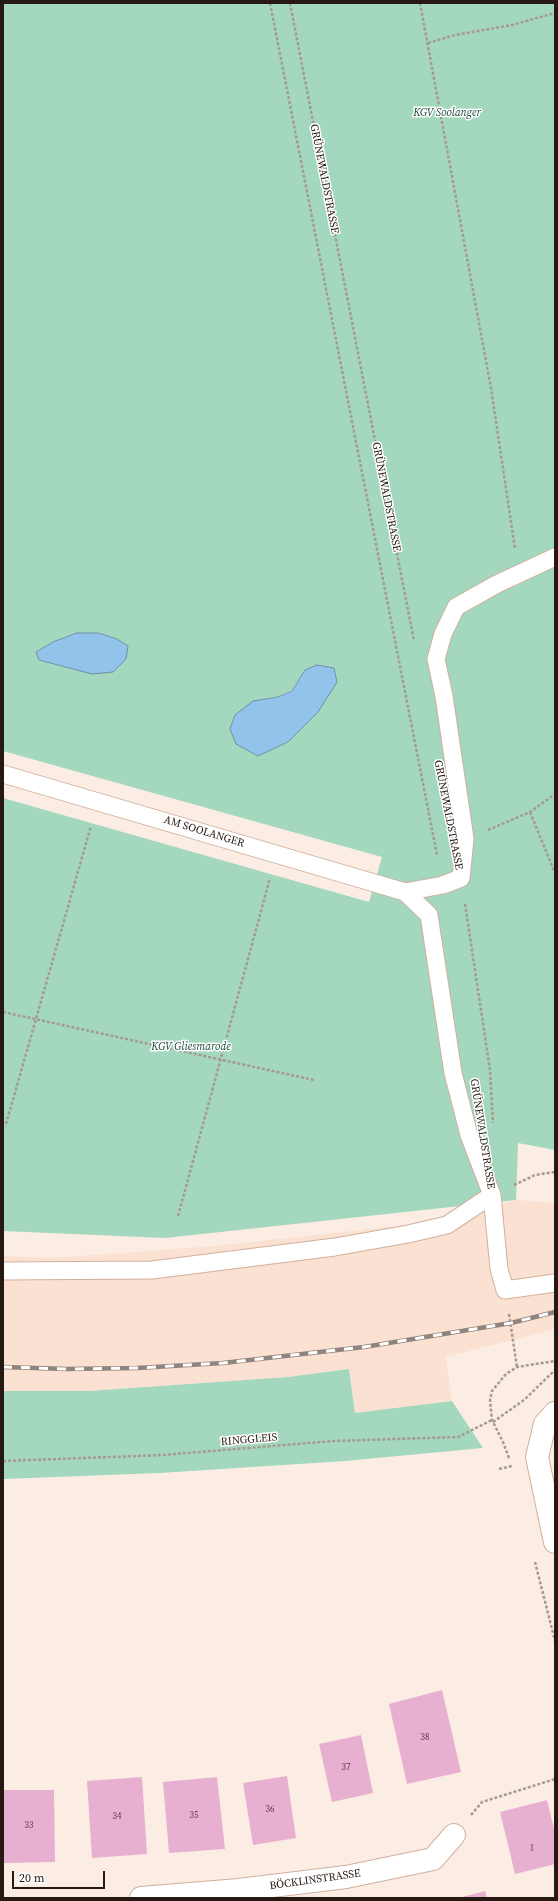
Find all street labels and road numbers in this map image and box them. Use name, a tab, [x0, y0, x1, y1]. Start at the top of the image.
street label: GRÜNEWALDSTRASSE	[307, 123, 341, 235]
street label: GRÜNEWALDSTRASSE	[369, 441, 403, 553]
street label: GRÜNEWALDSTRASSE	[431, 759, 465, 871]
street label: AM SOOLANGER	[162, 813, 246, 851]
street label: GRÜNEWALDSTRASSE	[467, 1078, 497, 1190]
street label: RINGGLEIS	[220, 1431, 278, 1449]
street label: BÖCKLINSTRASSE	[269, 1867, 361, 1893]

